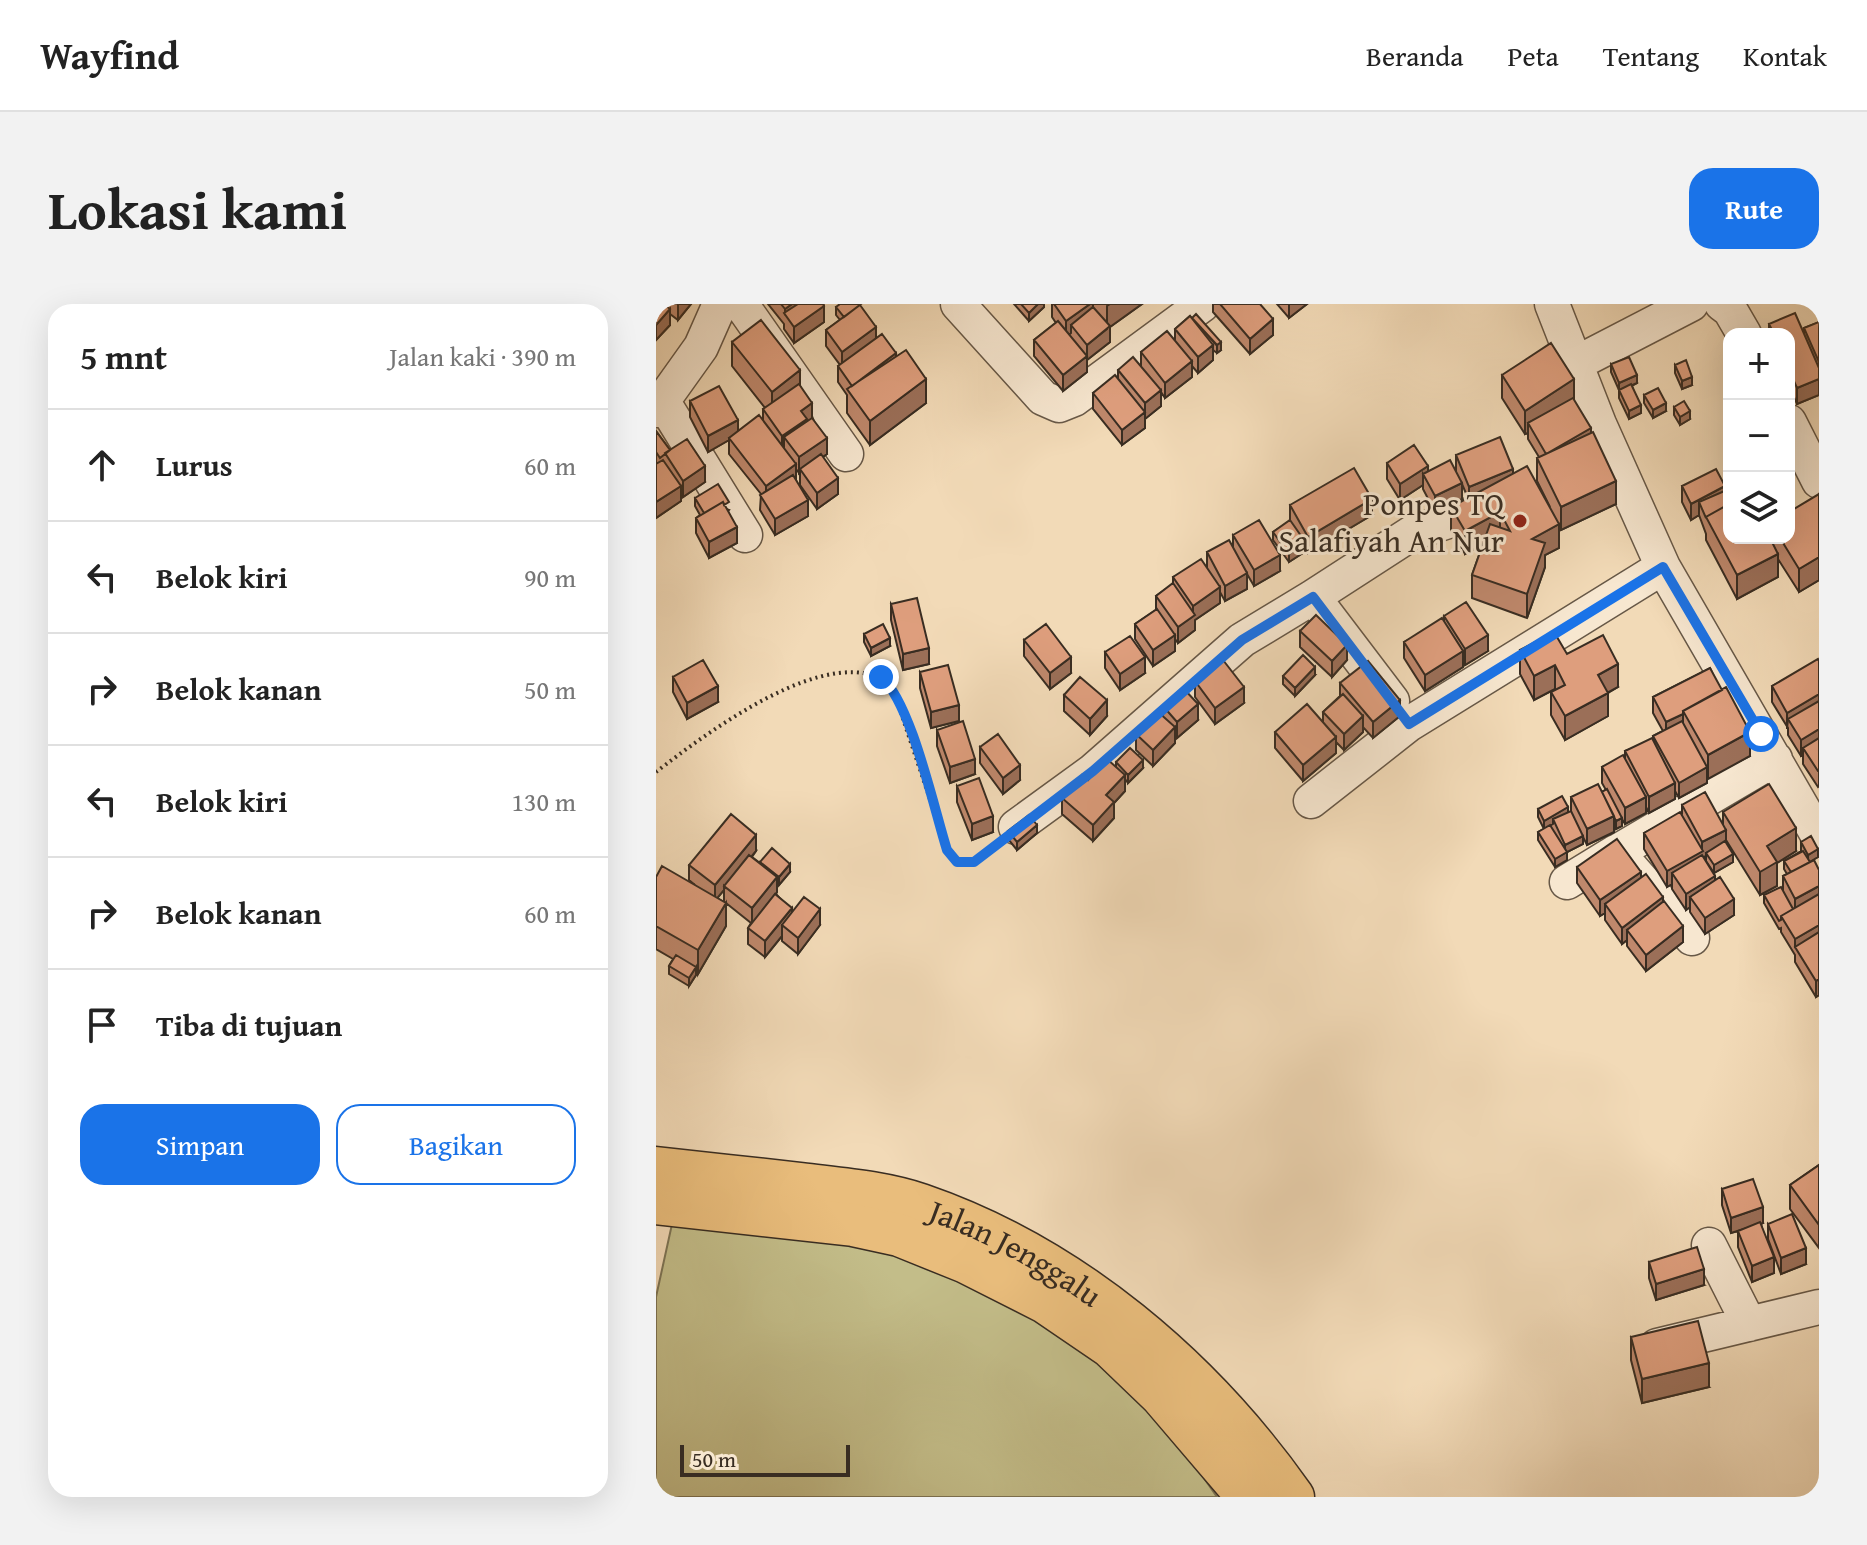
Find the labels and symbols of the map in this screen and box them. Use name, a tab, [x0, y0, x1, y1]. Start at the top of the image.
place label: Ponpes TQ Salafiyah An Nur	[1278, 480, 1506, 564]
marker: Ponpes TQ Salafiyah An Nur	[1511, 512, 1529, 530]
route end	[863, 659, 899, 695]
route start	[1743, 716, 1779, 752]
street label: Jalan Jenggalu	[919, 1185, 1113, 1318]
scale bar	[680, 1441, 850, 1477]

